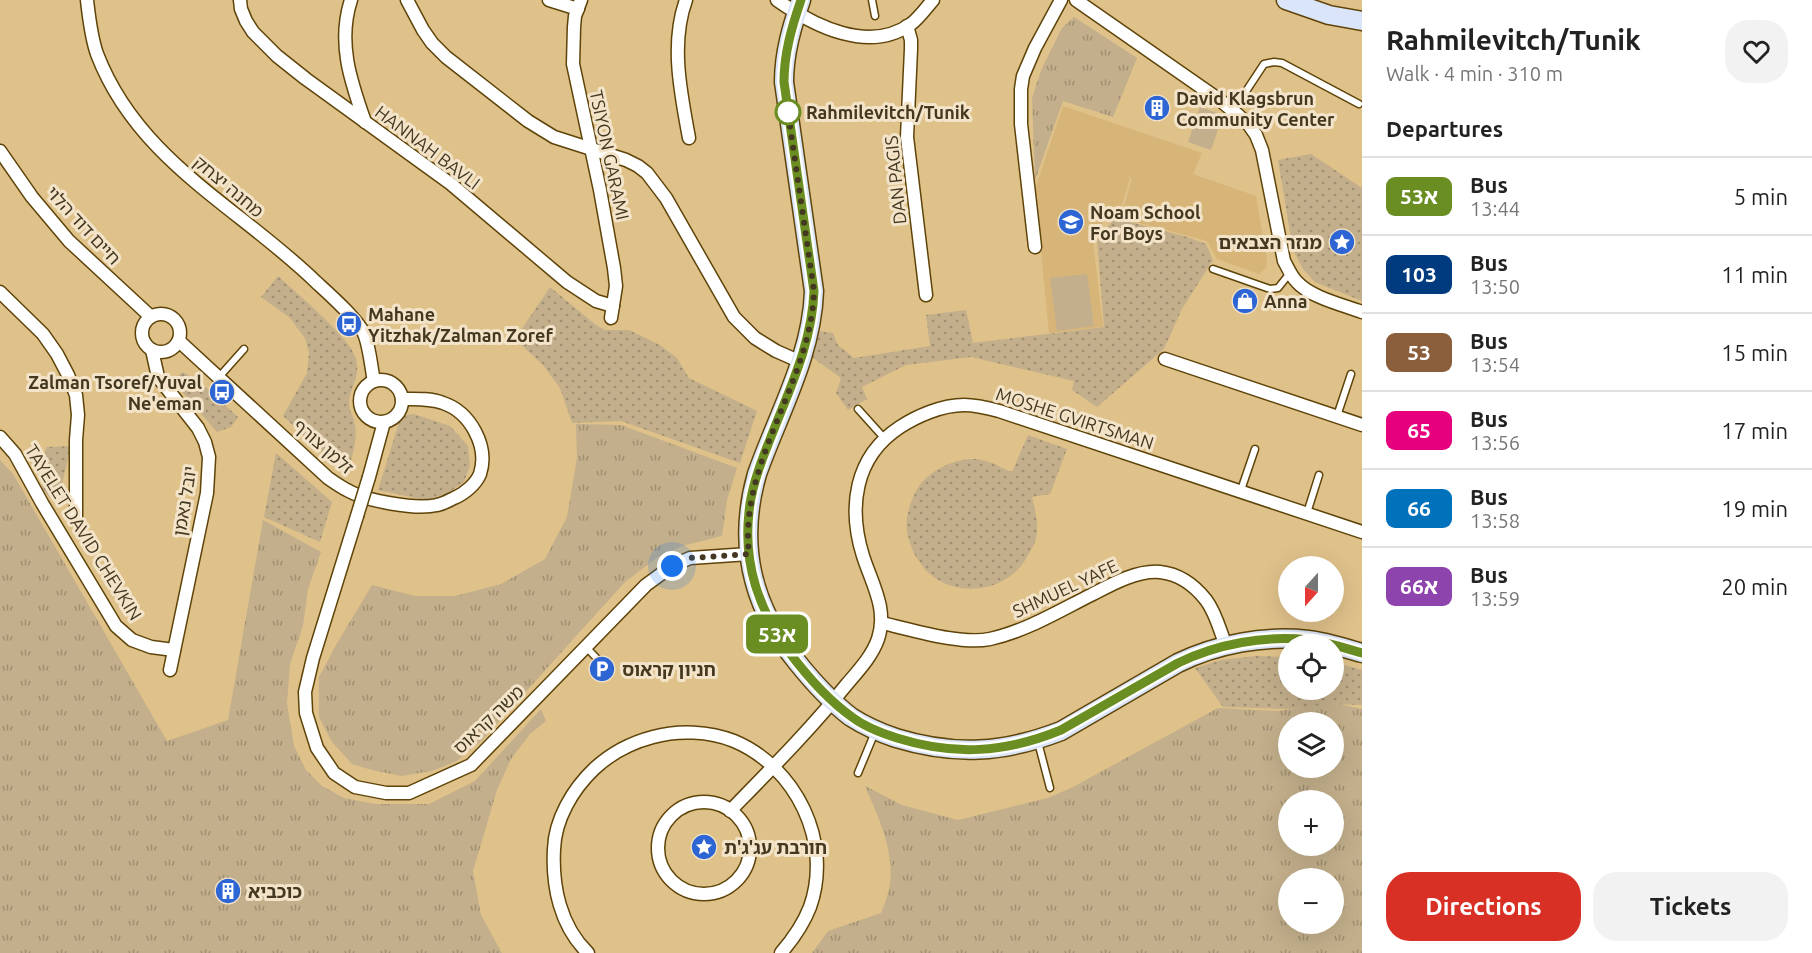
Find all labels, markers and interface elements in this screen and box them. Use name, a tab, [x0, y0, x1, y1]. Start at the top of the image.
button: heart	[1725, 20, 1788, 83]
text: Rahmilevitch/Tunik	[1386, 24, 1641, 55]
text: Walk · 4 min · 310 m	[1386, 62, 1563, 85]
street label: TSIYON GARAMI	[586, 88, 634, 222]
place label: David Klagsbrun Community Center	[1176, 88, 1335, 129]
building icon: David Klagsbrun Community Center	[1142, 93, 1172, 123]
marker: Rahmilevitch/Tunik	[775, 99, 801, 125]
street label: HANNAH BAVLI	[372, 101, 484, 193]
place label: Rahmilevitch/Tunik	[806, 102, 970, 122]
text: Departures	[1386, 116, 1503, 141]
street label: DAN PAGIS	[880, 135, 910, 225]
street label: מחנה יצחק	[190, 151, 268, 221]
text: Bus	[1470, 172, 1508, 197]
street label: חיים דוד הלוי	[43, 182, 125, 268]
text: 53א	[1400, 184, 1438, 208]
text: 5 min	[1734, 184, 1788, 209]
text: 13:44	[1470, 197, 1520, 220]
place label: Noam School For Boys	[1090, 202, 1201, 243]
school or university icon: Noam School For Boys	[1056, 207, 1086, 237]
place icon: מנזר הצבאים	[1327, 227, 1357, 257]
place label: מנזר הצבאים	[1219, 232, 1322, 252]
text: Bus	[1470, 250, 1508, 275]
text: 103	[1401, 262, 1437, 286]
text: 11 min	[1721, 262, 1788, 287]
text: 13:50	[1470, 275, 1520, 298]
shop icon: Anna	[1230, 286, 1260, 316]
place label: Anna	[1264, 291, 1308, 311]
place label: Mahane Yitzhak/Zalman Zoref	[368, 304, 553, 345]
bus stop icon: Mahane Yitzhak/Zalman Zoref	[334, 309, 364, 339]
text: Bus	[1470, 328, 1508, 353]
text: 53	[1407, 340, 1431, 364]
text: 15 min	[1721, 340, 1788, 365]
text: 13:54	[1470, 353, 1520, 376]
place label: Zalman Tsoref/Yuval Ne'eman	[28, 372, 203, 413]
bus stop icon: Zalman Tsoref/Yuval Ne'eman	[207, 377, 237, 407]
street label: MOSHE GVIRTSMAN	[994, 383, 1156, 453]
text: Bus	[1470, 406, 1508, 431]
street label: זלמן צורף	[290, 415, 358, 477]
text: 65	[1407, 418, 1431, 442]
text: 17 min	[1721, 418, 1788, 443]
text: 13:56	[1470, 431, 1520, 454]
street label: TAYELET DAVID CHEVKIN	[22, 441, 146, 623]
street label: יובל נאמן	[169, 465, 199, 537]
text: Bus	[1470, 484, 1508, 509]
text: 66	[1407, 496, 1431, 520]
text: 19 min	[1721, 496, 1788, 521]
text: 13:58	[1470, 509, 1520, 532]
your location	[657, 551, 687, 581]
street label: SHMUEL YAFE	[1009, 555, 1121, 621]
north arrow	[1278, 556, 1344, 622]
map controls	[1278, 556, 1344, 934]
text: Bus	[1470, 562, 1508, 587]
text: 66א	[1400, 574, 1438, 598]
text: 20 min	[1721, 574, 1788, 599]
text: 13:59	[1470, 587, 1520, 610]
line badge: 53א	[742, 614, 812, 654]
text: 53א	[758, 622, 796, 646]
button: locate	[1278, 634, 1344, 700]
parking icon: חניון קראוס	[587, 654, 617, 684]
place label: חניון קראוס	[622, 659, 716, 679]
street label: משה קראוס	[449, 681, 527, 757]
button: layers	[1278, 712, 1344, 778]
button: +	[1278, 790, 1344, 856]
place icon: חורבת עג'ג'ת	[689, 832, 719, 862]
place label: חורבת עג'ג'ת	[724, 837, 827, 857]
button: −	[1278, 868, 1344, 934]
button: Directions	[1386, 872, 1581, 941]
button: Tickets	[1593, 872, 1788, 941]
building icon: כוכביא	[213, 876, 243, 906]
place label: כוכביא	[248, 881, 302, 901]

